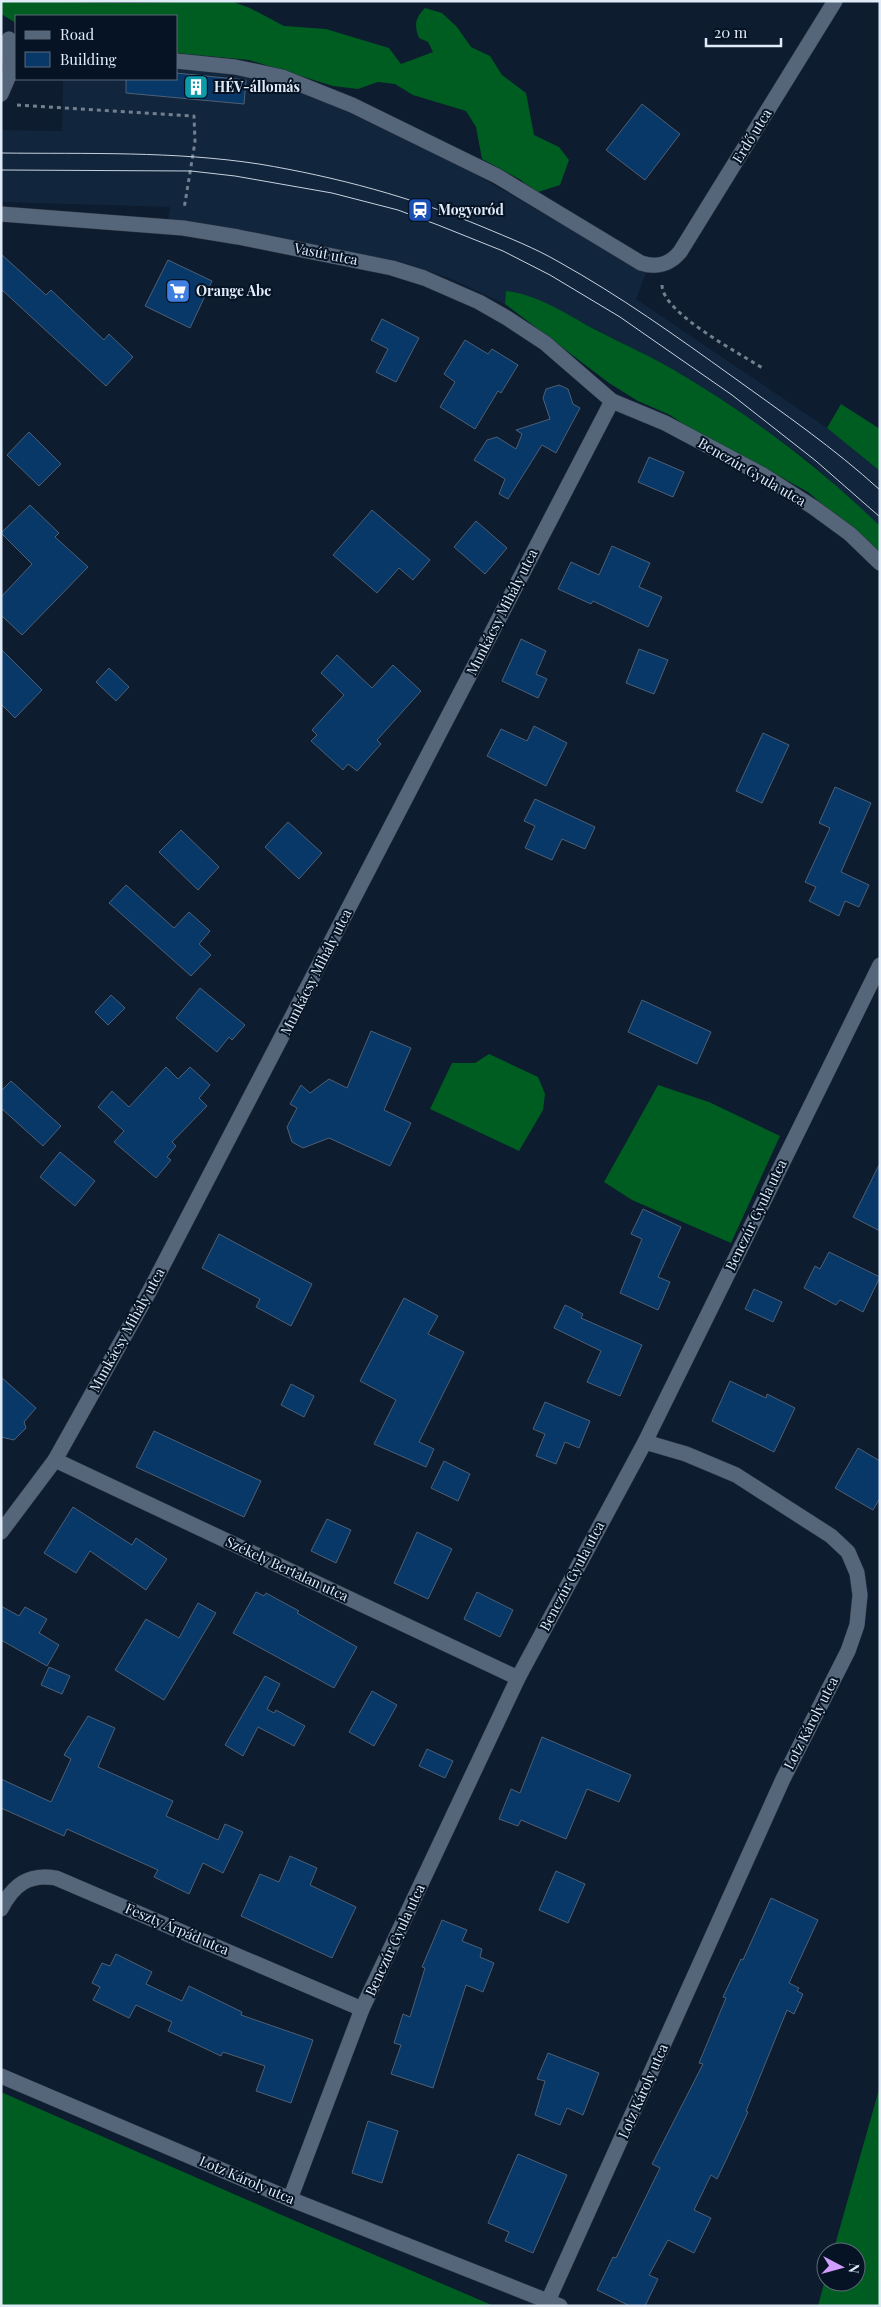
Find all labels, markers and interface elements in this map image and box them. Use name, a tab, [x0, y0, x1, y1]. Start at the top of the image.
legend	[15, 15, 178, 80]
scale bar	[706, 15, 781, 47]
text: 20 m	[714, 22, 748, 42]
text: Road	[60, 24, 94, 44]
text: Building	[60, 49, 117, 69]
building icon: HÉV-állomás	[183, 74, 209, 100]
place label: HÉV-állomás	[214, 77, 300, 96]
street label: Erdő utca	[727, 105, 776, 166]
station icon: Mogyoród	[407, 197, 433, 223]
place label: Mogyoród	[438, 200, 504, 219]
street label: Vasút utca	[292, 238, 360, 269]
supermarket icon: Orange Abc	[165, 278, 191, 304]
place label: Orange Abc	[196, 281, 271, 300]
street label: Benczúr Gyula utca	[695, 433, 810, 510]
street label: Munkácsy Mihály utca	[462, 546, 542, 678]
street label: Munkácsy Mihály utca	[276, 906, 356, 1038]
street label: Benczúr Gyula utca	[720, 1156, 791, 1273]
street label: Munkácsy Mihály utca	[85, 1264, 169, 1395]
street label: Benczúr Gyula utca	[535, 1518, 608, 1634]
street label: Székely Bertalan utca	[223, 1532, 352, 1605]
street label: Lotz Károly utca	[779, 1673, 842, 1772]
street label: Benczúr Gyula utca	[360, 1881, 429, 1999]
street label: Feszty Árpád utca	[122, 1898, 232, 1959]
street label: Lotz Károly utca	[613, 2040, 672, 2141]
street label: Lotz Károly utca	[197, 2151, 298, 2208]
north arrow	[816, 2242, 866, 2292]
text: N	[844, 2262, 864, 2274]

